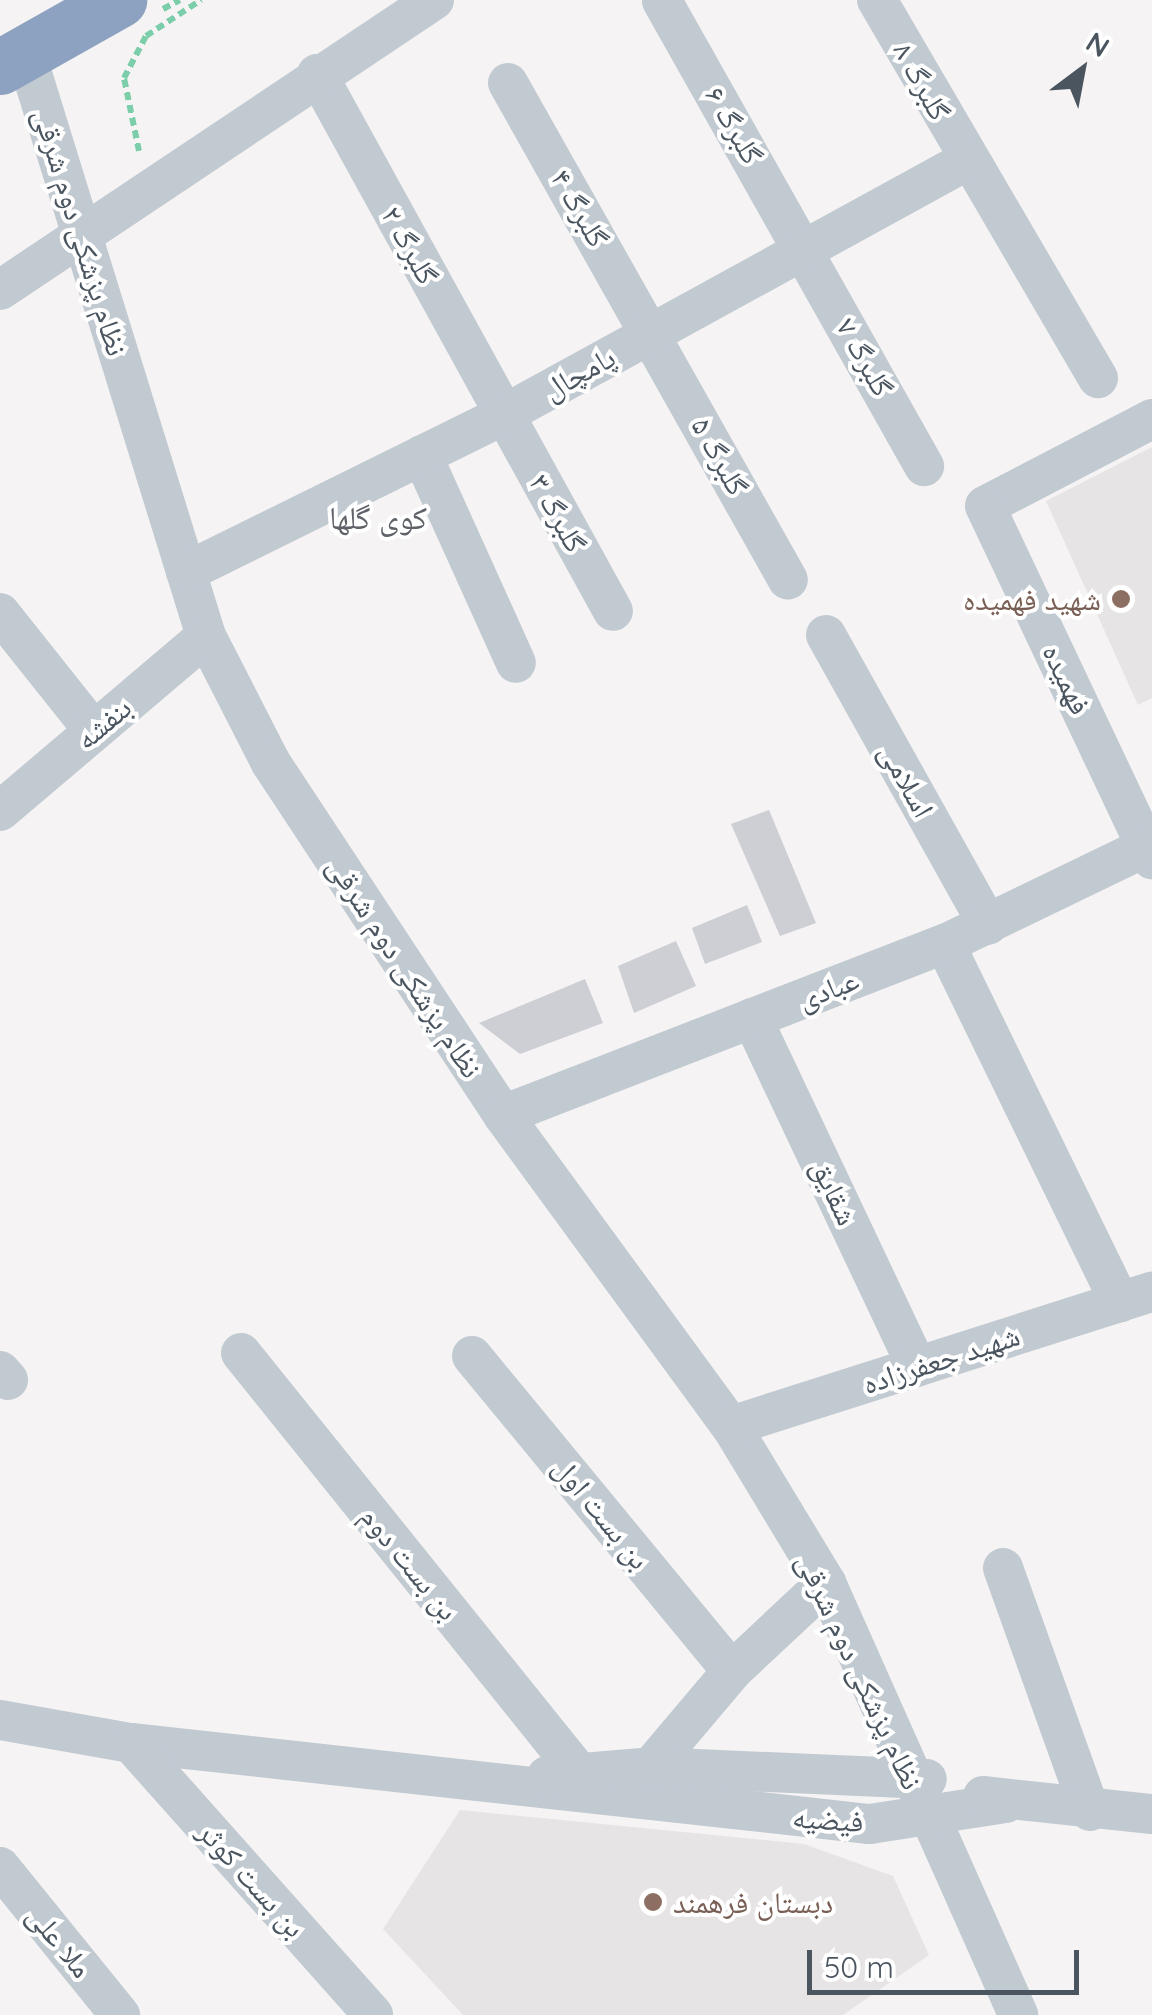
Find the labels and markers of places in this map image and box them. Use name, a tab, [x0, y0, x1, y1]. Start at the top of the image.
place label: شهید فهمیده	[963, 581, 1101, 617]
marker: شهید فهمیده	[1110, 588, 1132, 610]
place label: دبستان فرهمند	[673, 1884, 833, 1920]
marker: دبستان فرهمند	[642, 1891, 664, 1913]

